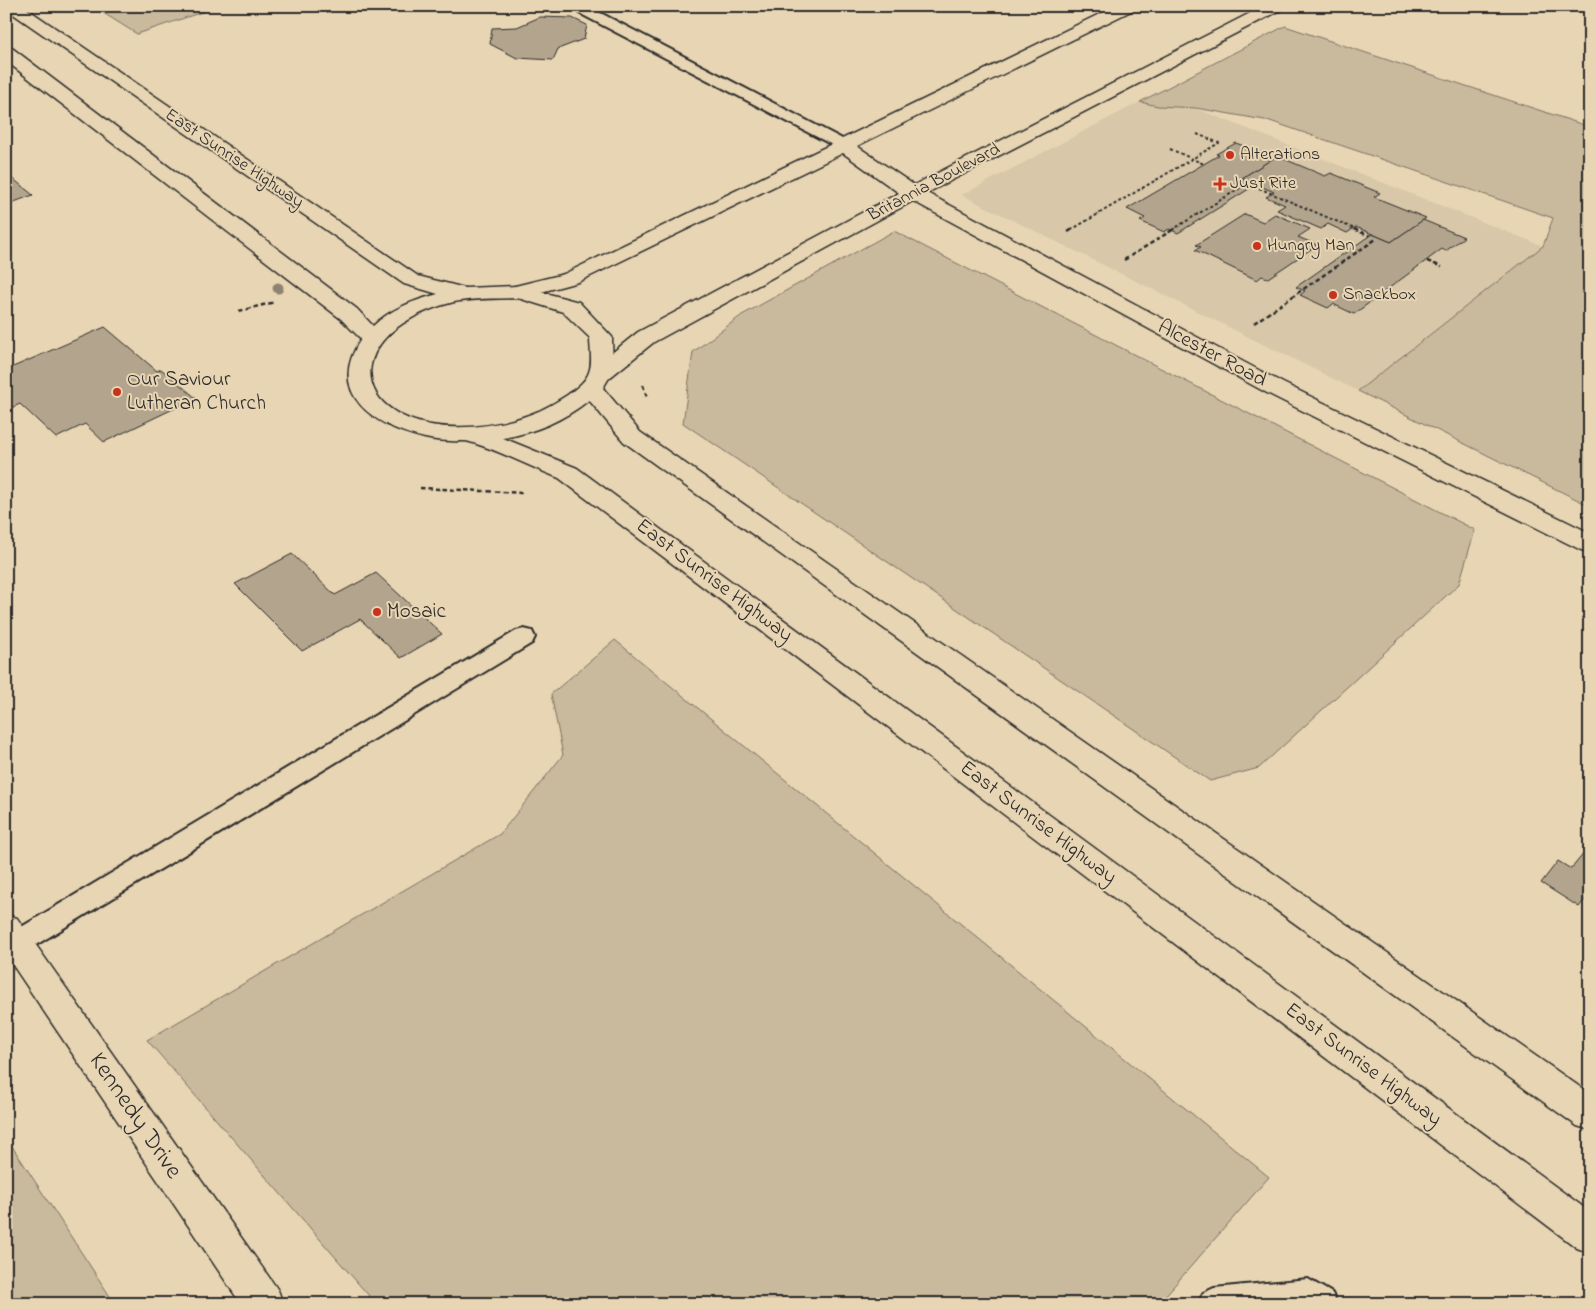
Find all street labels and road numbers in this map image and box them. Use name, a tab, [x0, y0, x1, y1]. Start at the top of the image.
street label: East Sunrise Highway	[159, 103, 309, 216]
street label: Britannia Boulevard	[862, 137, 1005, 229]
street label: Alcester Road	[1152, 313, 1272, 395]
street label: East Sunrise Highway	[628, 512, 799, 652]
street label: East Sunrise Highway	[952, 754, 1123, 894]
street label: East Sunrise Highway	[1277, 996, 1448, 1136]
street label: Kennedy Drive	[79, 1046, 191, 1188]

